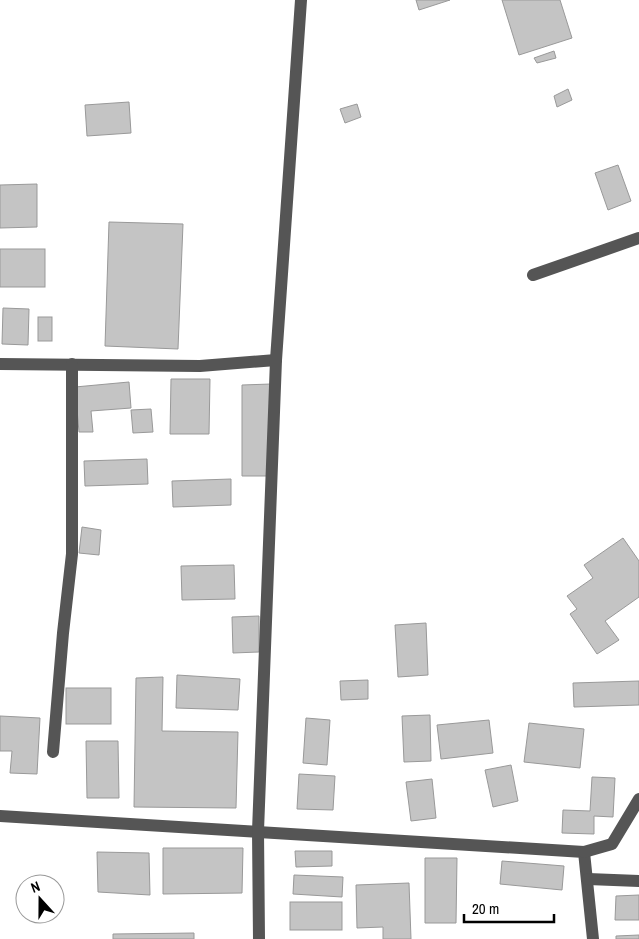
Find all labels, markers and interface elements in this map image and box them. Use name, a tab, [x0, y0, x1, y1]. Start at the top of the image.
north arrow	[15, 874, 65, 924]
text: N	[28, 877, 42, 897]
scale bar	[464, 892, 554, 924]
text: 20 m	[472, 898, 499, 919]

